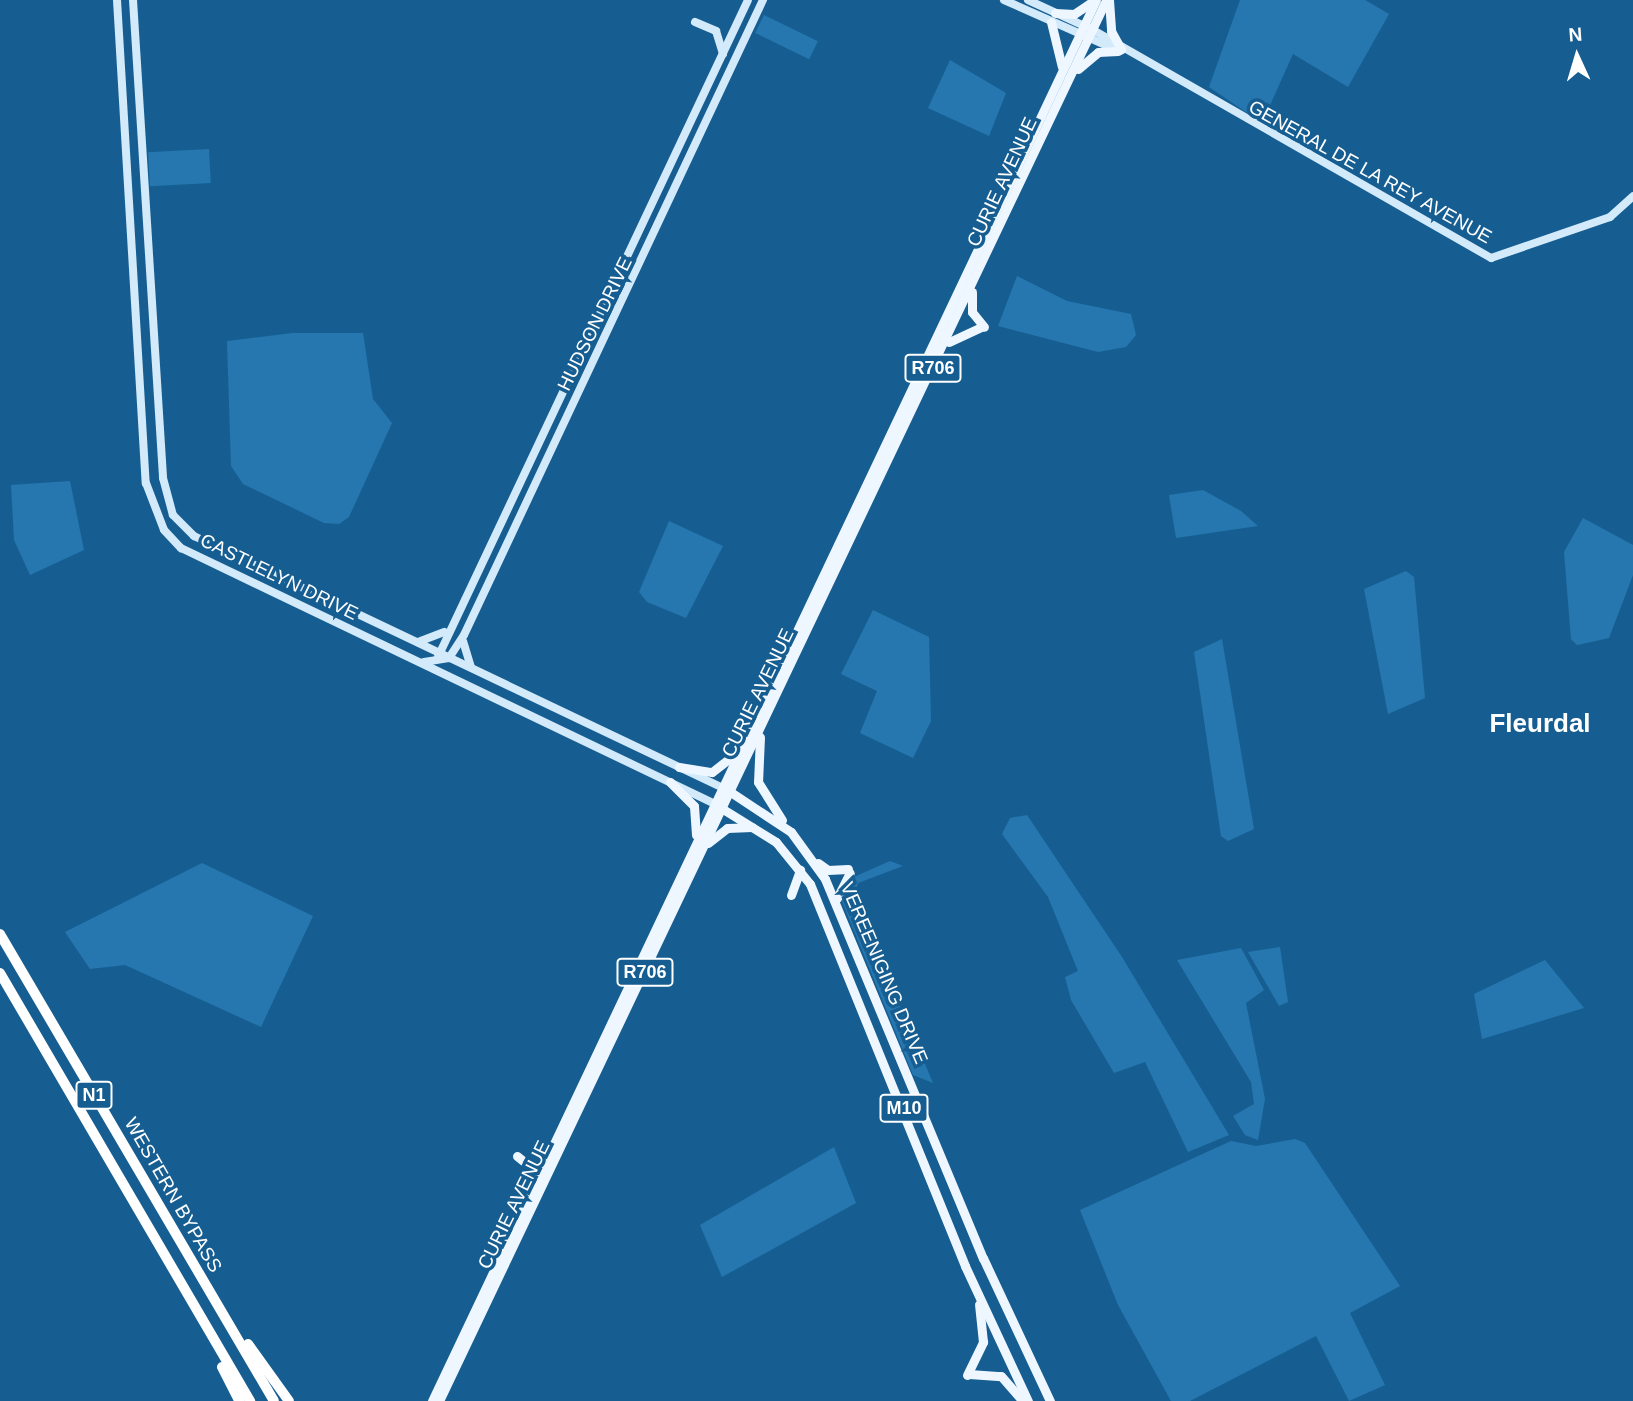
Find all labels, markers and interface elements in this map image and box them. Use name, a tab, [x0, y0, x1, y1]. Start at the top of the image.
north arrow	[1542, 21, 1612, 91]
text: N	[1568, 24, 1583, 46]
street label: GENERAL DE LA REY AVENUE	[1243, 95, 1497, 249]
street label: CURIE AVENUE	[962, 113, 1042, 251]
street label: HUDSON DRIVE	[553, 254, 637, 394]
road number: R706	[903, 354, 963, 382]
street label: CASTLELYN DRIVE	[196, 529, 362, 625]
street label: CURIE AVENUE	[717, 625, 799, 761]
district label: Fleurdal	[1489, 708, 1591, 740]
street label: VEREENIGING DRIVE	[835, 879, 933, 1067]
road number: R706	[615, 958, 675, 987]
road number: N1	[75, 1080, 113, 1110]
road number: M10	[878, 1093, 930, 1122]
street label: WESTERN BYPASS	[119, 1114, 227, 1276]
street label: CURIE AVENUE	[473, 1137, 555, 1273]

